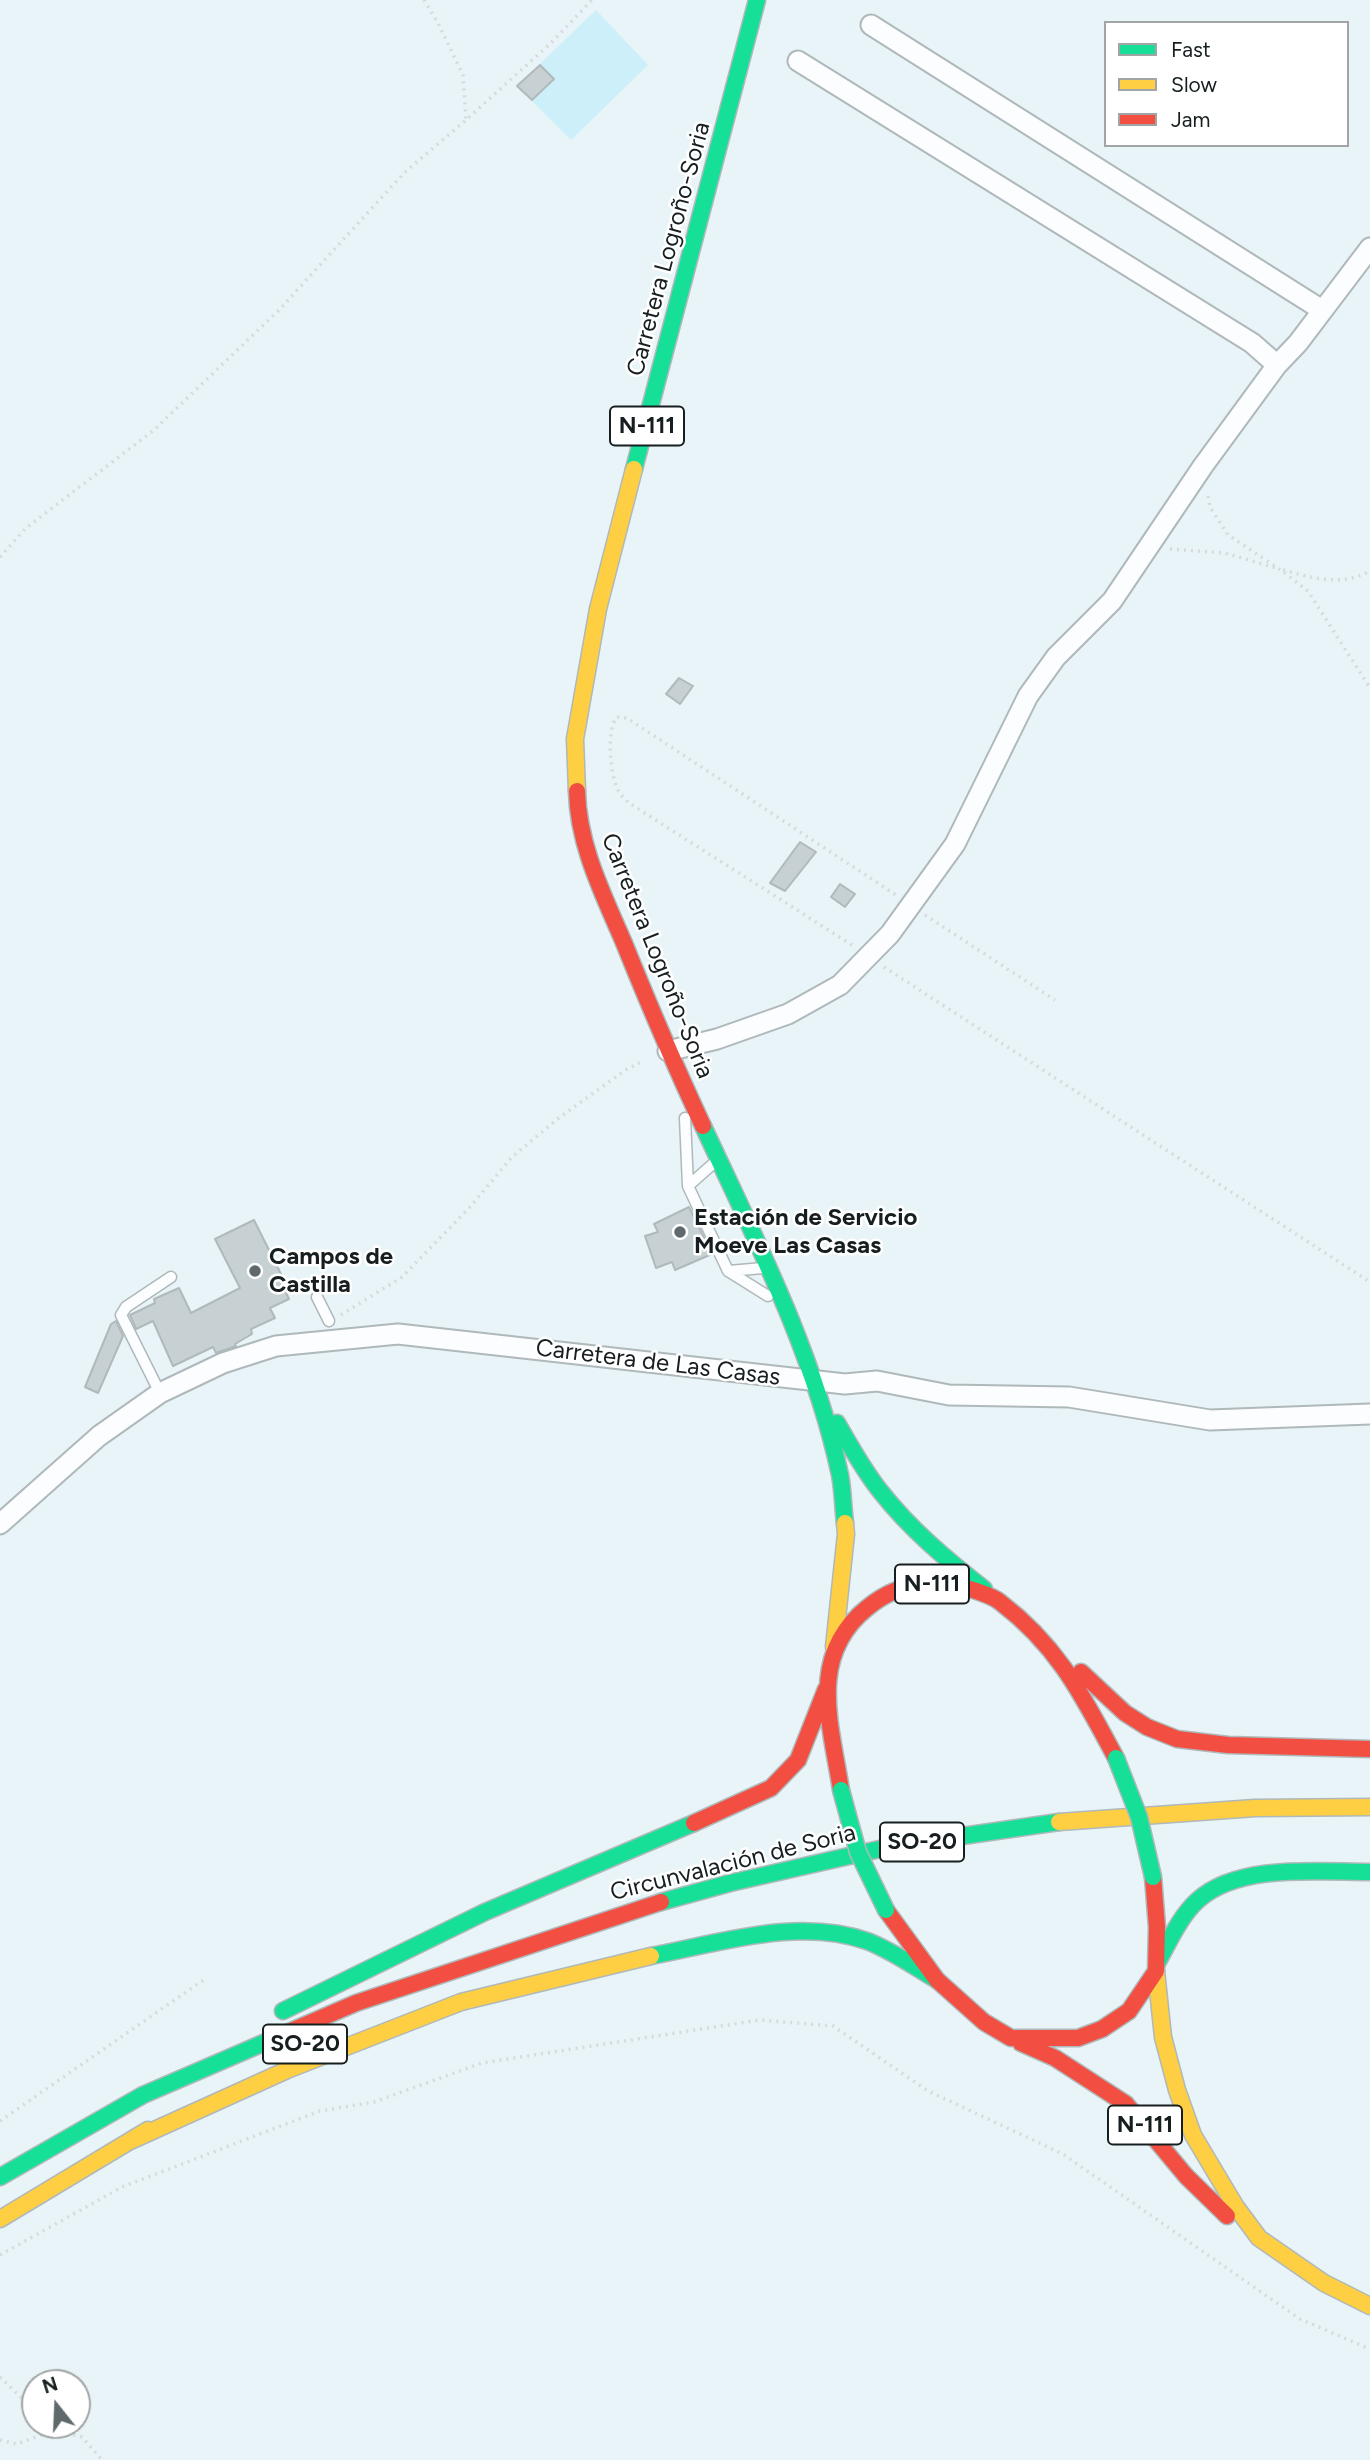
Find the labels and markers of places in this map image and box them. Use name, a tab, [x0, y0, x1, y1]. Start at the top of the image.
place label: Estación de Servicio Moeve Las Casas	[694, 1204, 917, 1260]
marker: Estación de Servicio Moeve Las Casas	[672, 1224, 688, 1240]
place label: Campos de Castilla	[269, 1243, 393, 1299]
marker: Campos de Castilla	[247, 1263, 263, 1279]

